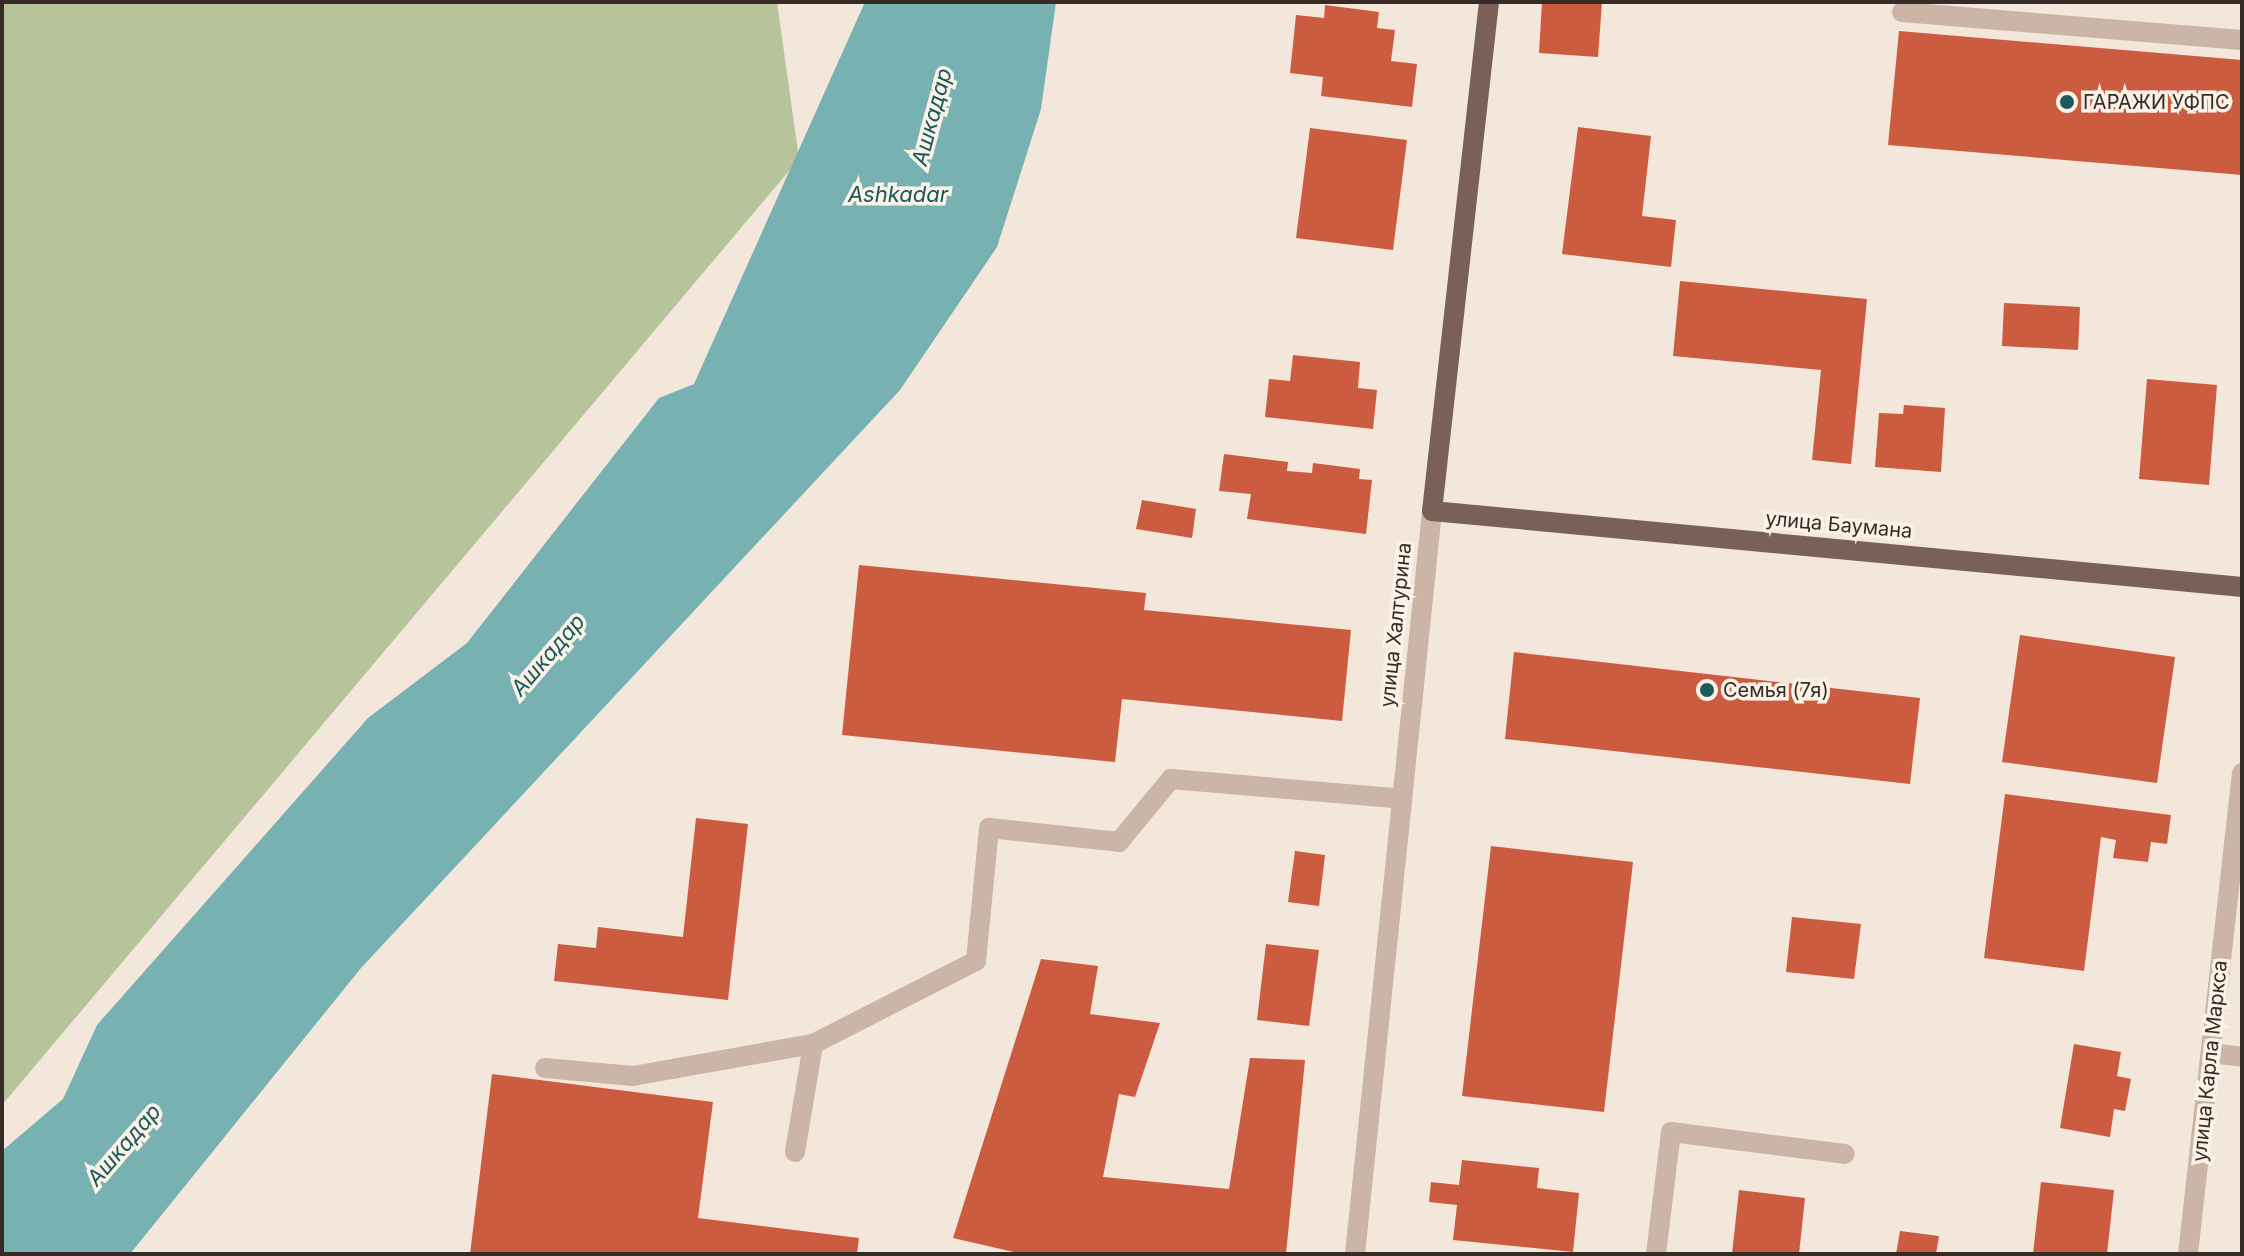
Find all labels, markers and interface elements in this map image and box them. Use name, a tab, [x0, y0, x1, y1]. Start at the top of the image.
water label: Ашкадар	[906, 66, 958, 168]
place label: ГАРАЖИ УФПС	[2083, 90, 2230, 114]
marker: ГАРАЖИ УФПС	[2058, 93, 2076, 111]
water label: Ashkadar	[848, 182, 948, 208]
street label: улица Баумана	[1765, 507, 1913, 543]
street label: улица Халтурина	[1375, 541, 1417, 709]
water label: Ашкадар	[505, 609, 591, 701]
place label: Семья (7я)	[1723, 678, 1829, 702]
marker: Семья (7я)	[1698, 681, 1716, 699]
street label: улица Карла Маркса	[2187, 959, 2233, 1163]
water label: Ашкадар	[81, 1099, 167, 1191]

